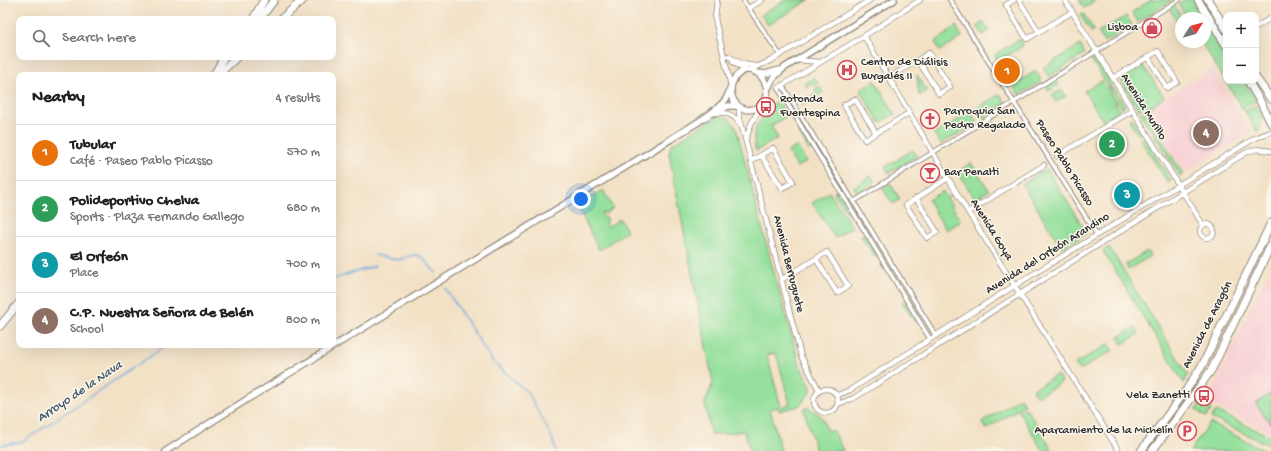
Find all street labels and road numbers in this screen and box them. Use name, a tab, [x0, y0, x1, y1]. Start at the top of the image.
street label: Avenida Murillo	[1117, 71, 1169, 143]
street label: Paseo Pablo Picasso	[1031, 116, 1096, 209]
street label: Avenida Goya	[967, 197, 1016, 264]
street label: Avenida del Orfeón Arandino	[983, 210, 1113, 298]
street label: Avenida Berruguete	[769, 214, 807, 315]
street label: Avenida de Aragón	[1180, 279, 1236, 371]

